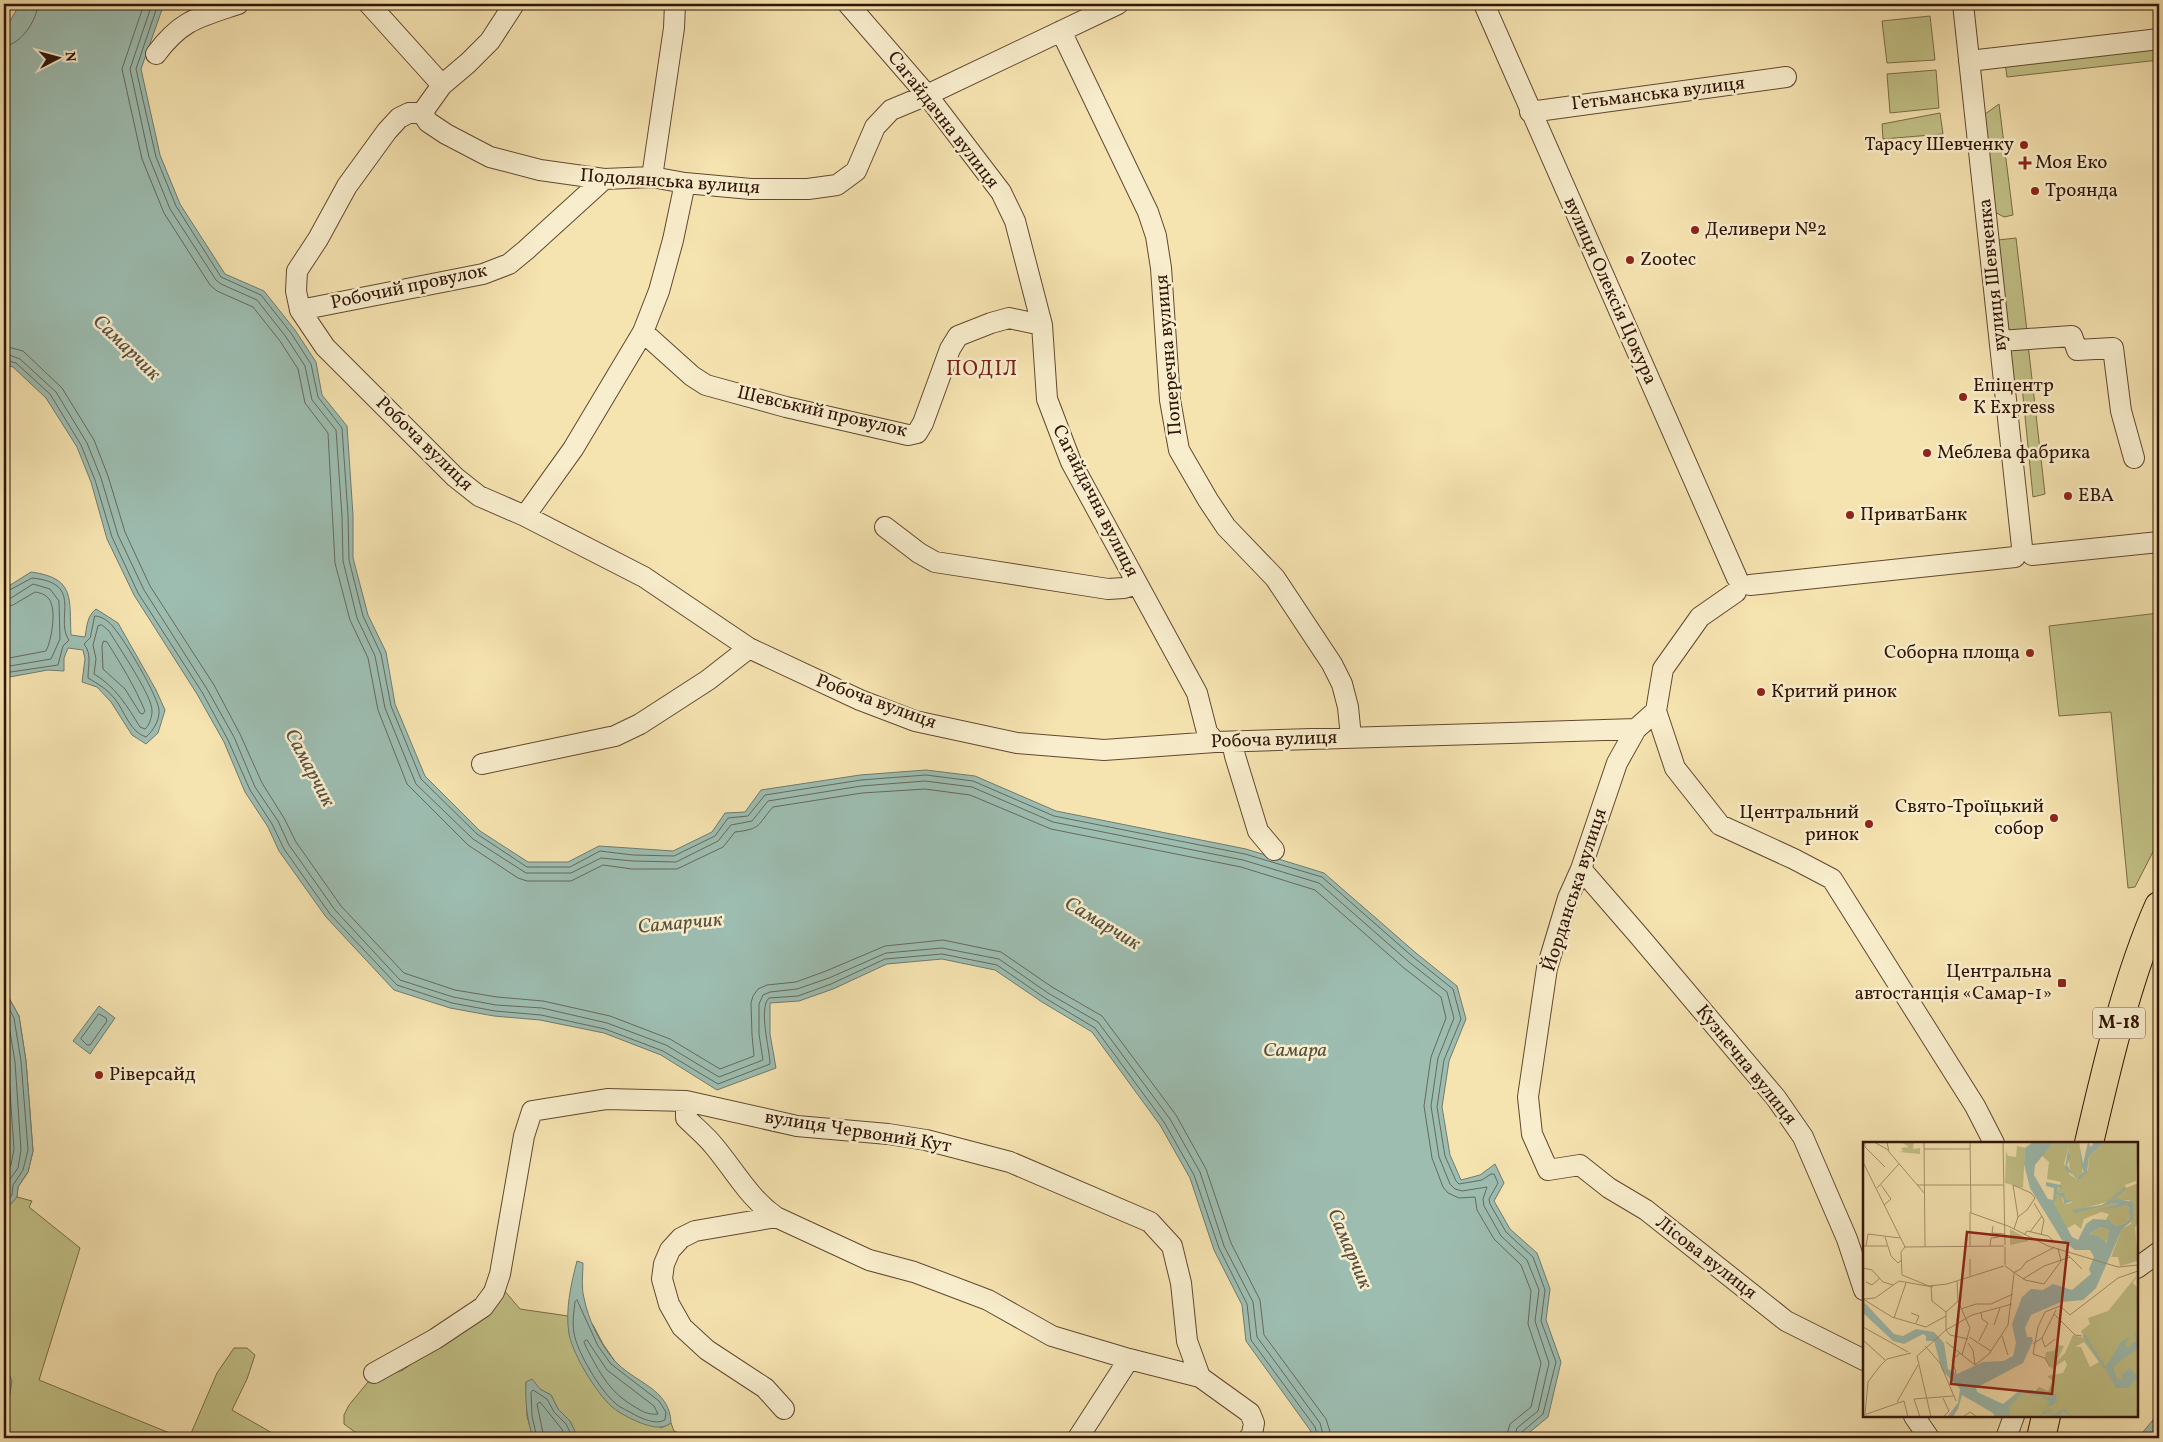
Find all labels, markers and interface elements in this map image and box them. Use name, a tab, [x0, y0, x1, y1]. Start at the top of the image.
north arrow	[32, 32, 82, 82]
street label: Сагайдачна вулиця	[881, 46, 1005, 194]
text: N	[59, 51, 79, 63]
street label: Гетьманська вулиця	[1570, 70, 1746, 118]
place label: Тарасу Шевченку	[1864, 132, 2014, 158]
marker: Тарасу Шевченку	[2018, 139, 2030, 151]
place label: Моя Еко	[2035, 150, 2107, 176]
marker: Моя Еко	[2019, 157, 2031, 169]
street label: Подолянська вулиця	[579, 163, 761, 201]
place label: Троянда	[2045, 178, 2118, 204]
marker: Троянда	[2029, 185, 2041, 197]
street label: вулиця Олексія Цокура	[1557, 193, 1663, 389]
street label: вулиця Шевченка	[1972, 197, 2014, 353]
place label: Деливери №2	[1705, 217, 1827, 243]
marker: Деливери №2	[1689, 224, 1701, 236]
place label: Zootec	[1640, 247, 1696, 273]
marker: Zootec	[1624, 254, 1636, 266]
street label: Робочий провулок	[328, 258, 490, 316]
street label: Поперечна вулиця	[1149, 273, 1189, 437]
water label: Самарчик	[86, 309, 167, 388]
district label: ПОДІЛ	[946, 355, 1018, 384]
place label: Епіцентр К Express	[1973, 373, 2055, 421]
street label: Шевський провулок	[734, 380, 910, 444]
street label: Робоча вулиця	[369, 391, 479, 497]
marker: Епіцентр К Express	[1957, 391, 1969, 403]
street label: Сагайдачна вулиця	[1045, 420, 1145, 582]
place label: Меблева фабрика	[1937, 440, 2091, 466]
marker: Меблева фабрика	[1921, 447, 1933, 459]
place label: ЕВА	[2078, 483, 2114, 509]
marker: ЕВА	[2062, 490, 2074, 502]
place label: ПриватБанк	[1860, 502, 1967, 528]
marker: ПриватБанк	[1844, 509, 1856, 521]
place label: Соборна площа	[1884, 640, 2020, 666]
marker: Соборна площа	[2024, 647, 2036, 659]
street label: Робоча вулиця	[812, 668, 940, 736]
place label: Критий ринок	[1771, 679, 1897, 705]
marker: Критий ринок	[1755, 686, 1767, 698]
water label: Самарчик	[277, 724, 341, 812]
street label: Робоча вулиця	[1210, 725, 1338, 755]
place label: Свято-Троїцький собор	[1895, 794, 2044, 842]
place label: Центральний ринок	[1739, 800, 1859, 848]
street label: Йорданська вулиця	[1536, 805, 1614, 975]
marker: Свято-Троїцький собор	[2048, 812, 2060, 824]
marker: Центральний ринок	[1863, 818, 1875, 830]
water label: Самарчик	[1059, 890, 1146, 958]
water label: Самарчик	[637, 906, 724, 942]
place label: Центральна автостанція «Самар-1»	[1854, 959, 2052, 1007]
marker: Центральна автостанція «Самар-1»	[2056, 977, 2068, 989]
street label: Кузнечна вулиця	[1689, 999, 1803, 1131]
road number: М-18	[2093, 1008, 2145, 1038]
water label: Самара	[1263, 1037, 1327, 1065]
place label: Ріверсайд	[109, 1062, 196, 1088]
marker: Ріверсайд	[93, 1069, 105, 1081]
street label: вулиця Червоний Кут	[763, 1104, 954, 1160]
inset map	[1863, 1142, 2138, 1417]
water label: Самарчик	[1320, 1205, 1379, 1294]
street label: Лісова вулиця	[1650, 1210, 1762, 1306]

